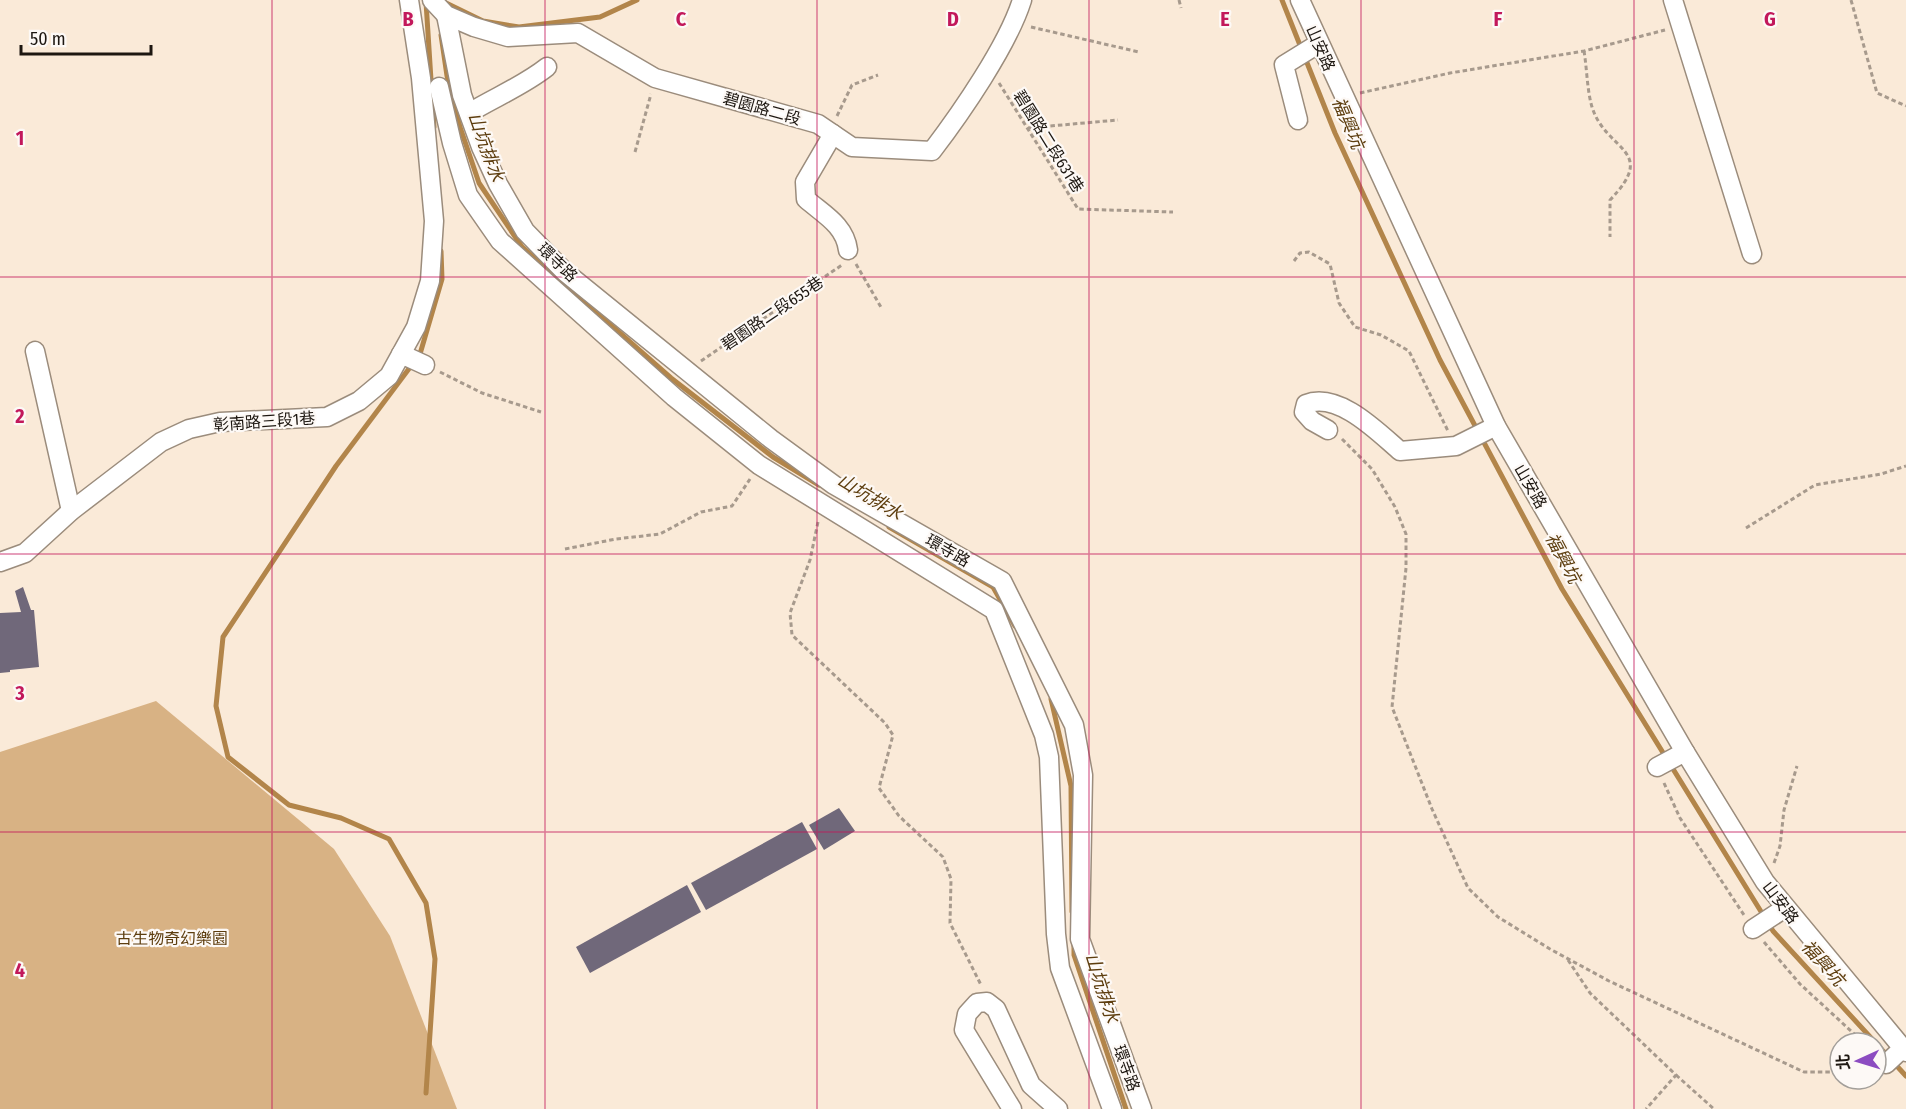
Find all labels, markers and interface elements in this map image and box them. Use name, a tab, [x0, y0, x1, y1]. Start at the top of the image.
text: B	[402, 7, 414, 31]
text: C	[676, 7, 687, 31]
text: D	[947, 7, 959, 31]
text: E	[1220, 7, 1230, 31]
text: F	[1494, 7, 1503, 31]
text: G	[1764, 7, 1776, 31]
scale bar	[21, 18, 152, 56]
street label: 山安路	[1302, 22, 1339, 74]
text: 50 m	[30, 28, 66, 50]
street label: 碧園路二段631巷	[1010, 87, 1088, 196]
street label: 碧園路二段	[721, 88, 803, 129]
water label: 福興坑	[1327, 94, 1370, 155]
water label: 山坑排水	[463, 109, 509, 186]
text: 1	[16, 126, 24, 150]
street label: 環寺路	[534, 239, 582, 286]
street label: 碧園路二段655巷	[718, 272, 827, 354]
text: 2	[14, 404, 25, 428]
street label: 彰南路三段1巷	[212, 408, 316, 435]
street label: 山安路	[1510, 461, 1551, 512]
water label: 山坑排水	[833, 469, 907, 525]
water label: 福興坑	[1541, 529, 1587, 590]
street label: 環寺路	[922, 530, 973, 571]
text: 3	[14, 681, 25, 705]
street label: 山安路	[1759, 877, 1803, 927]
park label: 古生物奇幻樂園	[116, 929, 228, 948]
water label: 福興坑	[1797, 936, 1851, 993]
water label: 山坑排水	[1080, 950, 1124, 1027]
text: 4	[15, 958, 25, 982]
north arrow	[1828, 1031, 1888, 1091]
street label: 環寺路	[1109, 1042, 1144, 1094]
text: 北	[1833, 1053, 1854, 1071]

